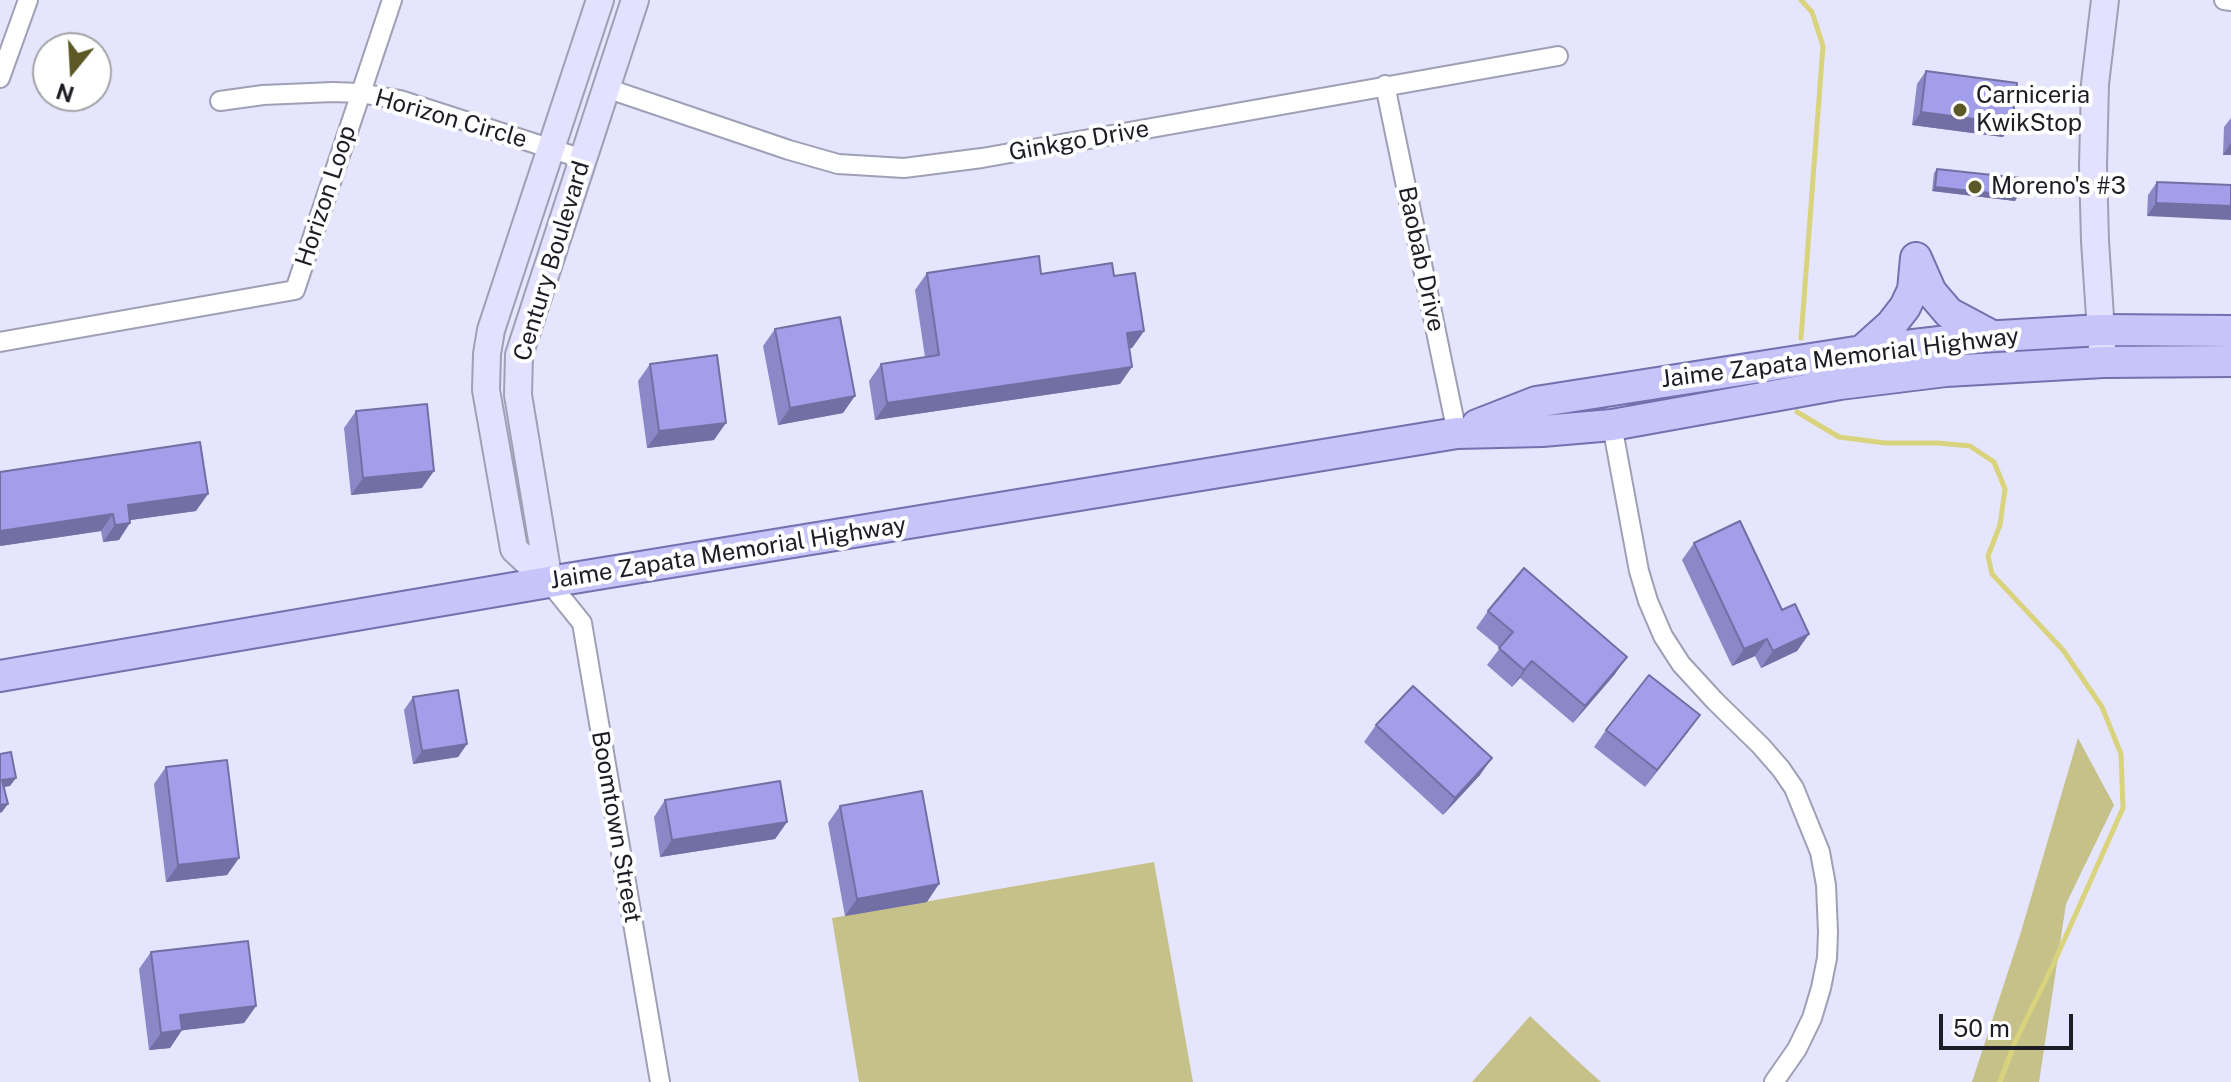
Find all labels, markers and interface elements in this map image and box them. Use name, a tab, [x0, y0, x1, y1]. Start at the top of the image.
north arrow	[32, 32, 112, 112]
text: N	[53, 78, 77, 108]
place label: Carniceria KwikStop	[1976, 82, 2090, 138]
street label: Horizon Circle	[372, 84, 530, 154]
marker: Carniceria KwikStop	[1951, 101, 1969, 119]
street label: Ginkgo Drive	[1007, 114, 1151, 168]
street label: Horizon Loop	[290, 122, 362, 270]
street label: Century Boulevard	[508, 158, 596, 364]
place label: Moreno's #3	[1991, 173, 2126, 201]
marker: Moreno's #3	[1966, 178, 1984, 196]
street label: Baobab Drive	[1392, 184, 1450, 334]
street label: Jaime Zapata Memorial Highway	[1659, 322, 2021, 394]
street label: Jaime Zapata Memorial Highway	[548, 511, 908, 595]
street label: Boomtown Street	[585, 729, 647, 925]
scale bar	[1943, 998, 2077, 1048]
text: 50 m	[1953, 1014, 2010, 1042]

